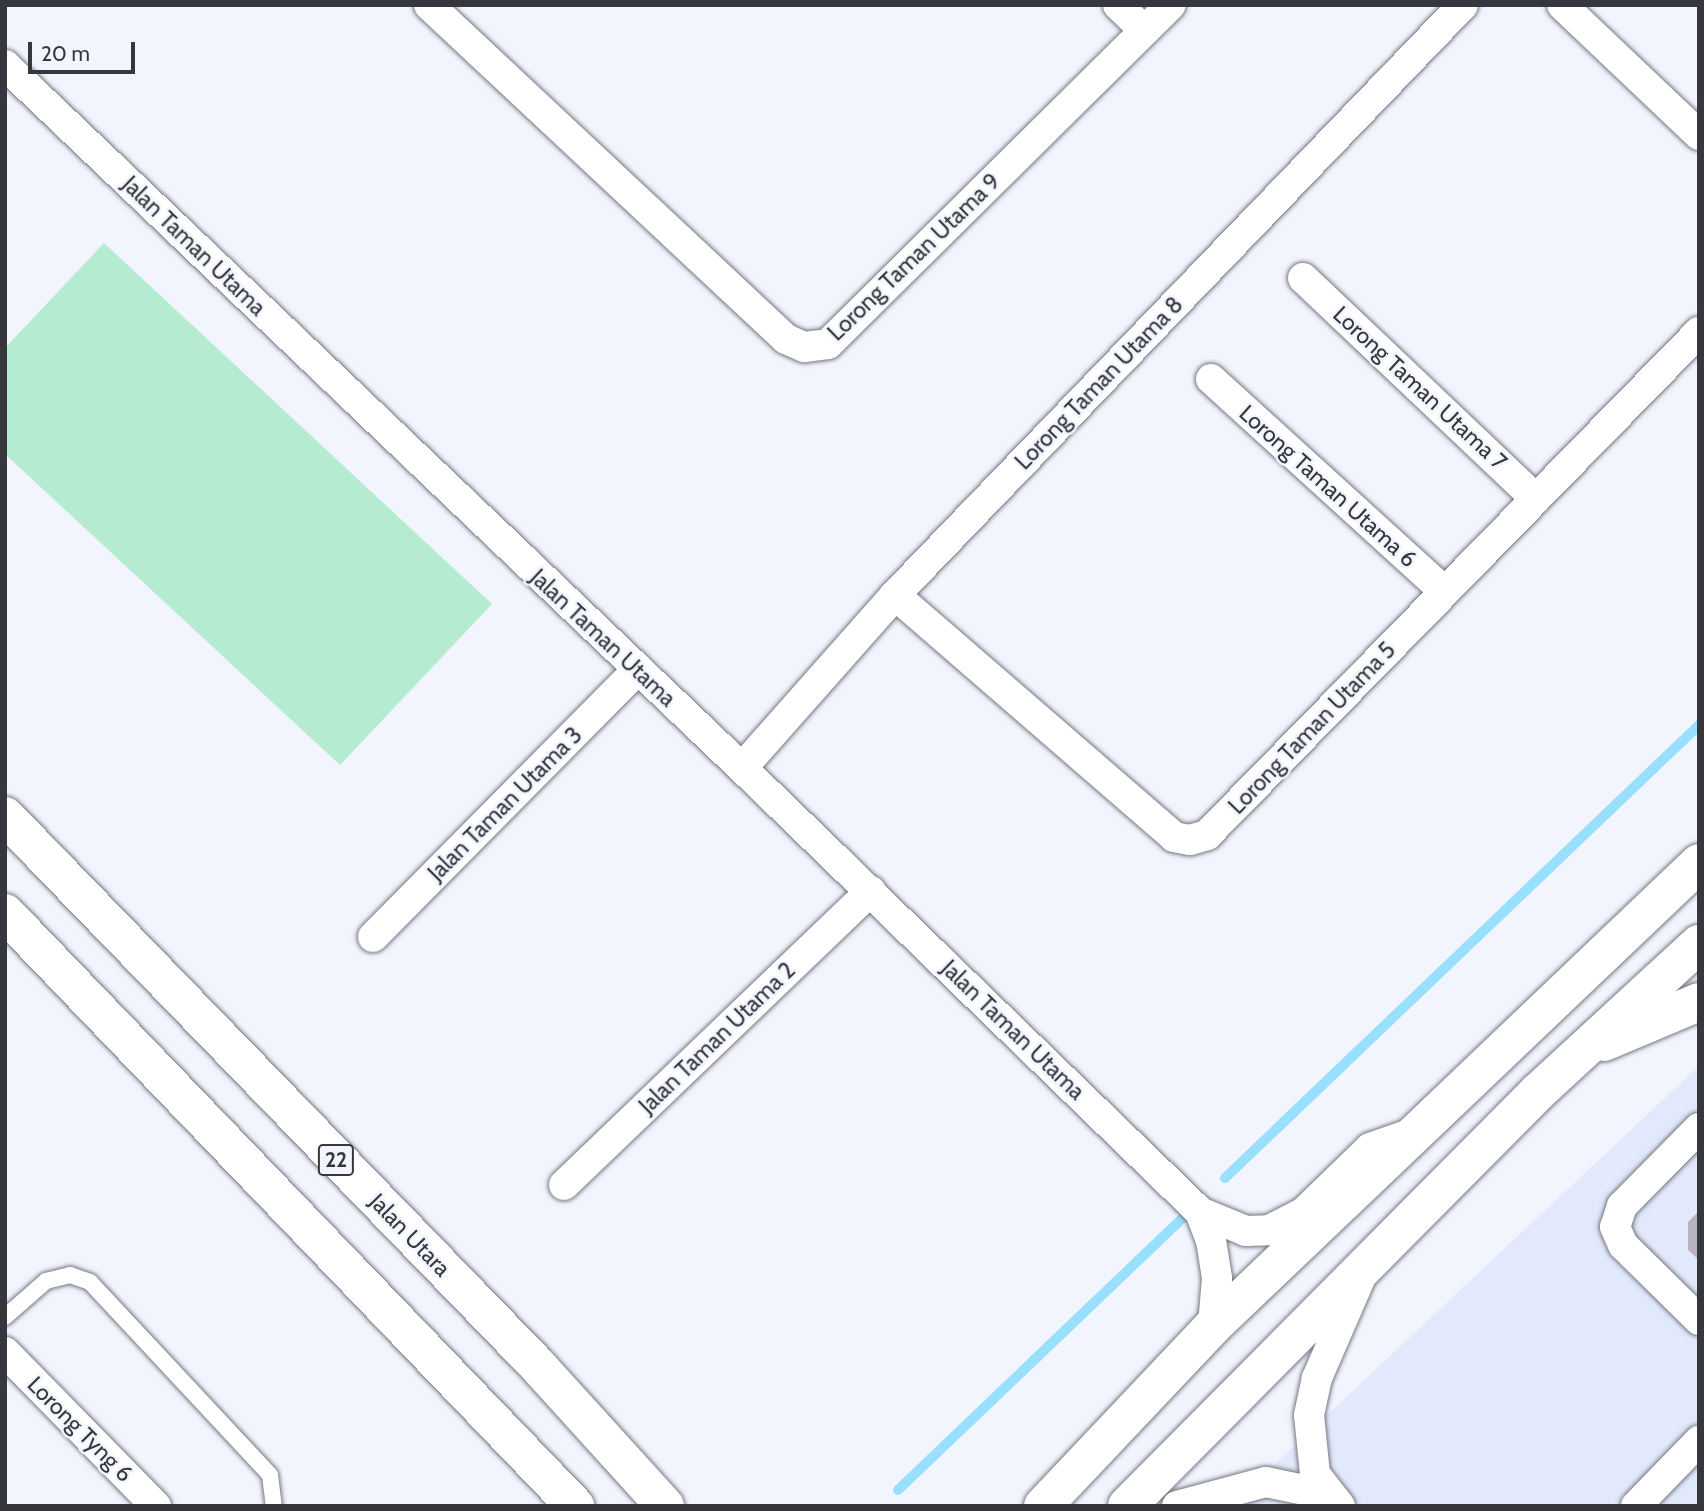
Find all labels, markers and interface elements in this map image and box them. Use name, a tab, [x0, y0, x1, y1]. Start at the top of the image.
scale bar	[32, 28, 138, 72]
text: 20 m	[41, 41, 90, 66]
street label: Lorong Taman Utama 9	[822, 168, 1006, 346]
street label: Jalan Taman Utama	[117, 170, 271, 322]
street label: Lorong Taman Utama 8	[1009, 291, 1189, 475]
street label: Lorong Taman Utama 7	[1327, 300, 1513, 476]
street label: Lorong Taman Utama 6	[1234, 399, 1422, 573]
street label: Jalan Taman Utama	[525, 564, 681, 712]
street label: Lorong Taman Utama 5	[1223, 636, 1401, 820]
street label: Jalan Taman Utama 3	[422, 721, 588, 887]
street label: Jalan Taman Utama	[936, 954, 1090, 1106]
street label: Jalan Taman Utama 2	[633, 957, 801, 1119]
road number: 22	[317, 1142, 355, 1178]
street label: Jalan Utara	[364, 1188, 456, 1282]
street label: Lorong Tyng 6	[22, 1371, 138, 1487]

